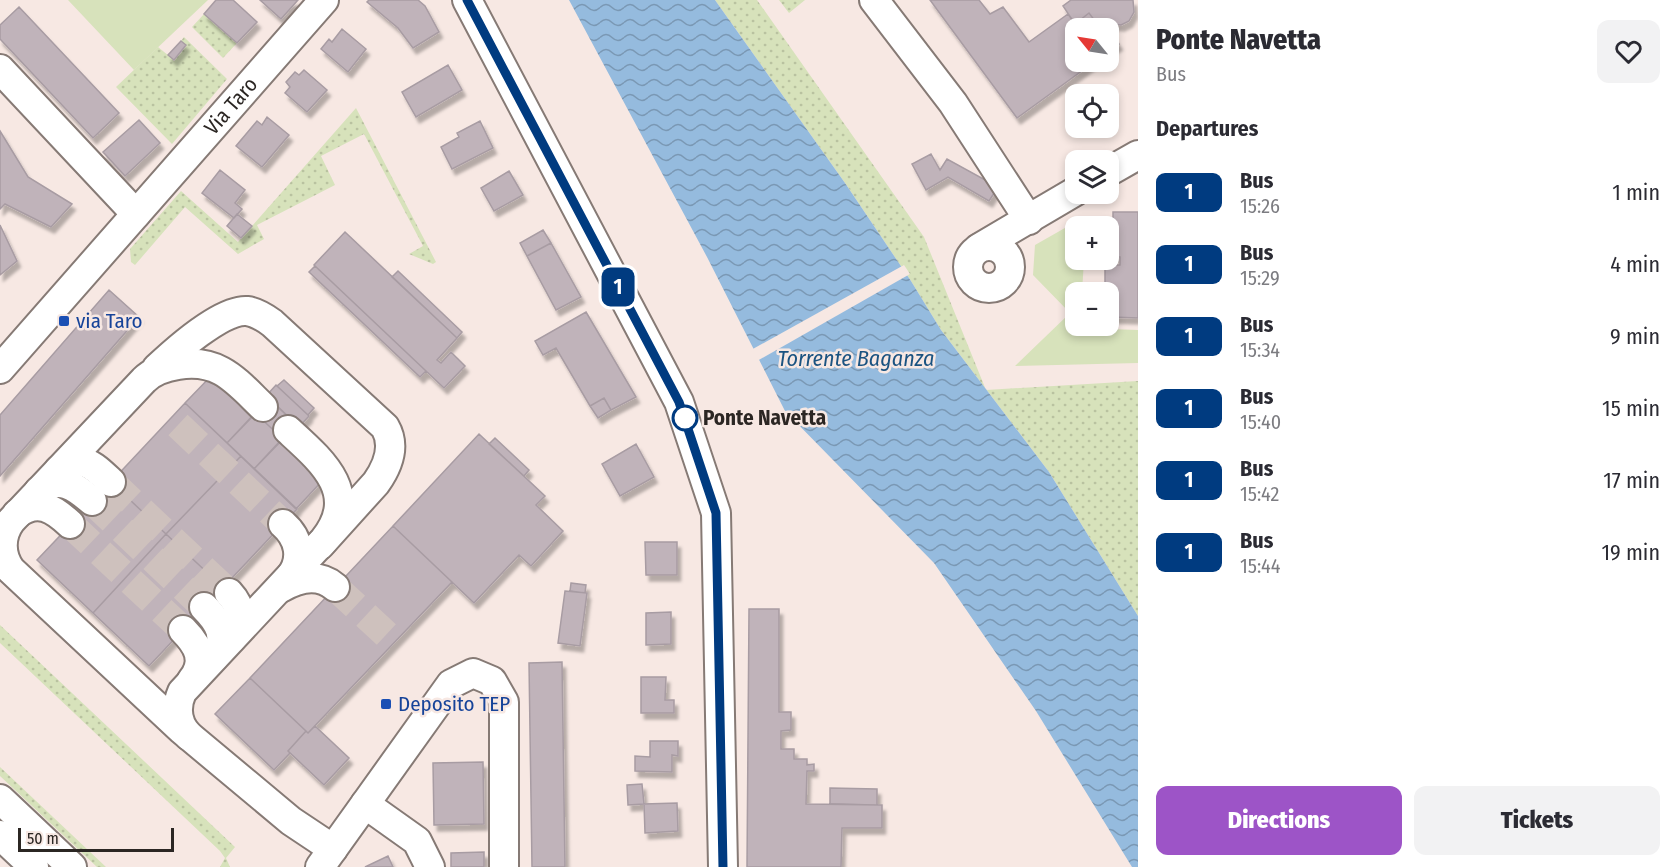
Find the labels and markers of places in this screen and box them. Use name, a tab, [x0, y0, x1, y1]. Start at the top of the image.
place label: via Taro	[76, 308, 143, 334]
marker: via Taro	[57, 314, 71, 328]
marker: Ponte Navetta	[672, 405, 698, 431]
place label: Ponte Navetta	[703, 405, 826, 431]
place label: Deposito TEP	[398, 691, 510, 717]
marker: Deposito TEP	[379, 697, 393, 711]

